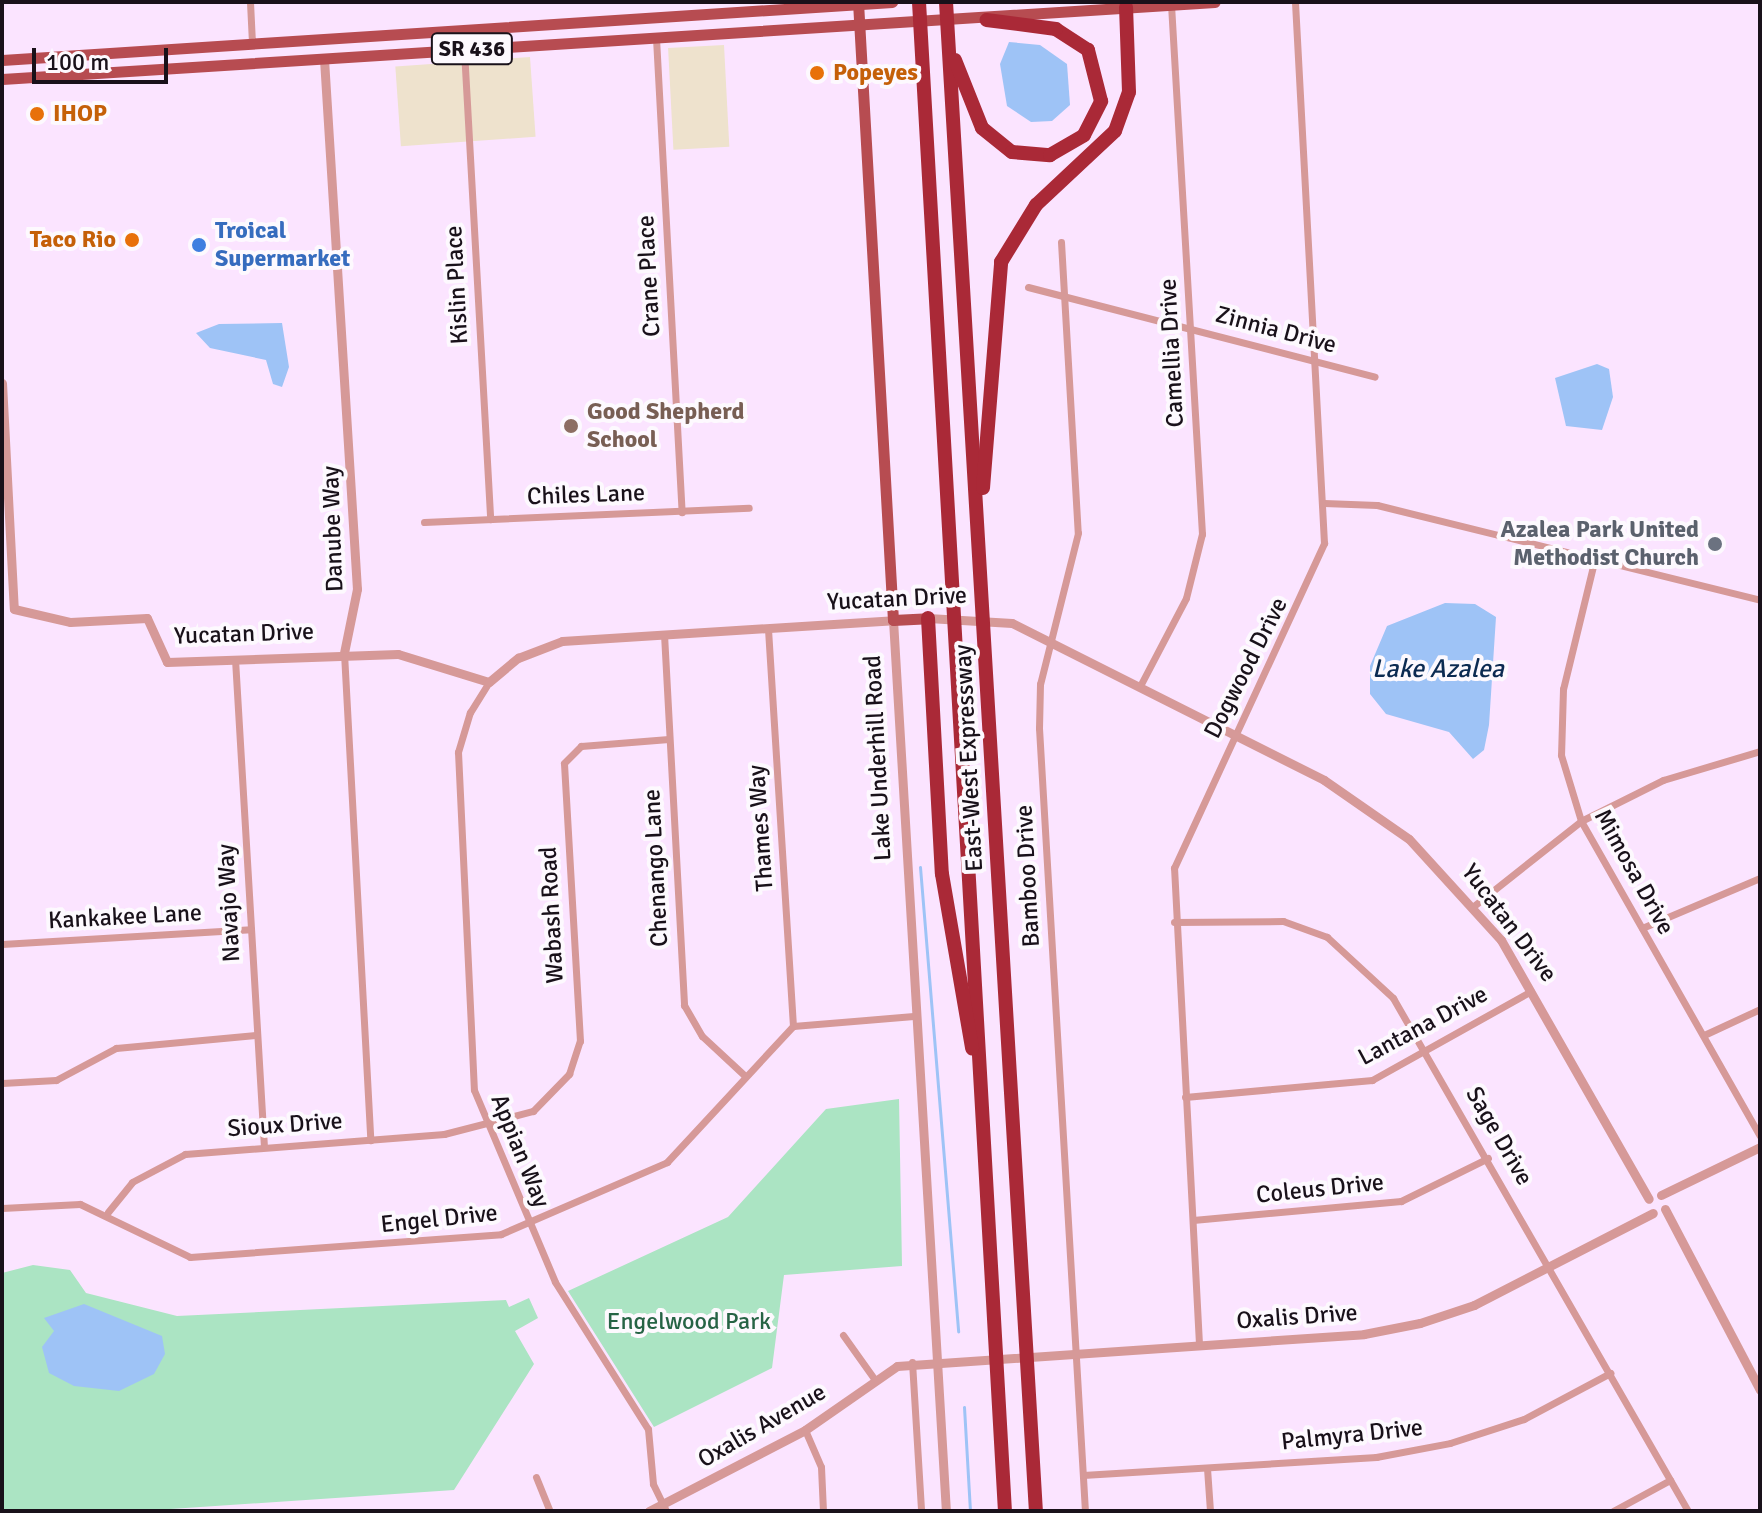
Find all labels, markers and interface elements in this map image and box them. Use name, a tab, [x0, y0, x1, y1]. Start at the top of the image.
road number: SR 436	[430, 31, 514, 67]
scale bar	[36, 32, 172, 82]
text: 100 m	[46, 47, 109, 77]
place label: Popeyes	[833, 59, 918, 87]
marker: Popeyes	[808, 64, 826, 82]
place label: IHOP	[53, 100, 107, 128]
marker: IHOP	[28, 105, 46, 123]
street label: Crane Place	[631, 214, 667, 338]
place label: Troical Supermarket	[215, 217, 350, 273]
street label: Kislin Place	[440, 225, 474, 345]
place label: Taco Rio	[30, 226, 116, 254]
marker: Taco Rio	[123, 231, 141, 249]
marker: Troical Supermarket	[190, 236, 208, 254]
street label: Camellia Drive	[1154, 278, 1190, 428]
street label: Zinnia Drive	[1212, 300, 1340, 360]
place label: Good Shepherd School	[587, 398, 744, 454]
marker: Good Shepherd School	[562, 417, 580, 435]
street label: Danube Way	[316, 465, 350, 593]
street label: Chiles Lane	[526, 479, 646, 511]
place label: Azalea Park United Methodist Church	[1501, 516, 1699, 572]
marker: Azalea Park United Methodist Church	[1706, 535, 1724, 553]
street label: Yucatan Drive	[826, 581, 968, 617]
street label: Dogwood Drive	[1198, 593, 1294, 743]
street label: Yucatan Drive	[174, 617, 314, 651]
street label: East-West Expressway	[949, 644, 989, 872]
street label: Lake Underhill Road	[858, 654, 898, 862]
water label: Lake Azalea	[1372, 654, 1504, 686]
street label: Thames Way	[742, 764, 780, 892]
street label: Chenango Lane	[637, 788, 675, 948]
street label: Bamboo Drive	[1010, 804, 1046, 948]
street label: Mimosa Drive	[1588, 804, 1680, 940]
street label: Navajo Way	[212, 843, 246, 963]
street label: Wabash Road	[534, 846, 570, 984]
street label: Yucatan Drive	[1455, 858, 1563, 988]
street label: Kankakee Lane	[47, 899, 203, 935]
street label: Lantana Drive	[1353, 980, 1493, 1072]
street label: Sage Drive	[1459, 1082, 1539, 1190]
street label: Appian Way	[484, 1090, 556, 1212]
street label: Sioux Drive	[226, 1107, 344, 1143]
street label: Coleus Drive	[1255, 1168, 1385, 1210]
street label: Engel Drive	[379, 1199, 499, 1239]
street label: Oxalis Drive	[1235, 1298, 1359, 1336]
park label: Engelwood Park	[607, 1308, 771, 1336]
street label: Oxalis Avenue	[693, 1378, 831, 1474]
street label: Palmyra Drive	[1280, 1413, 1424, 1457]

